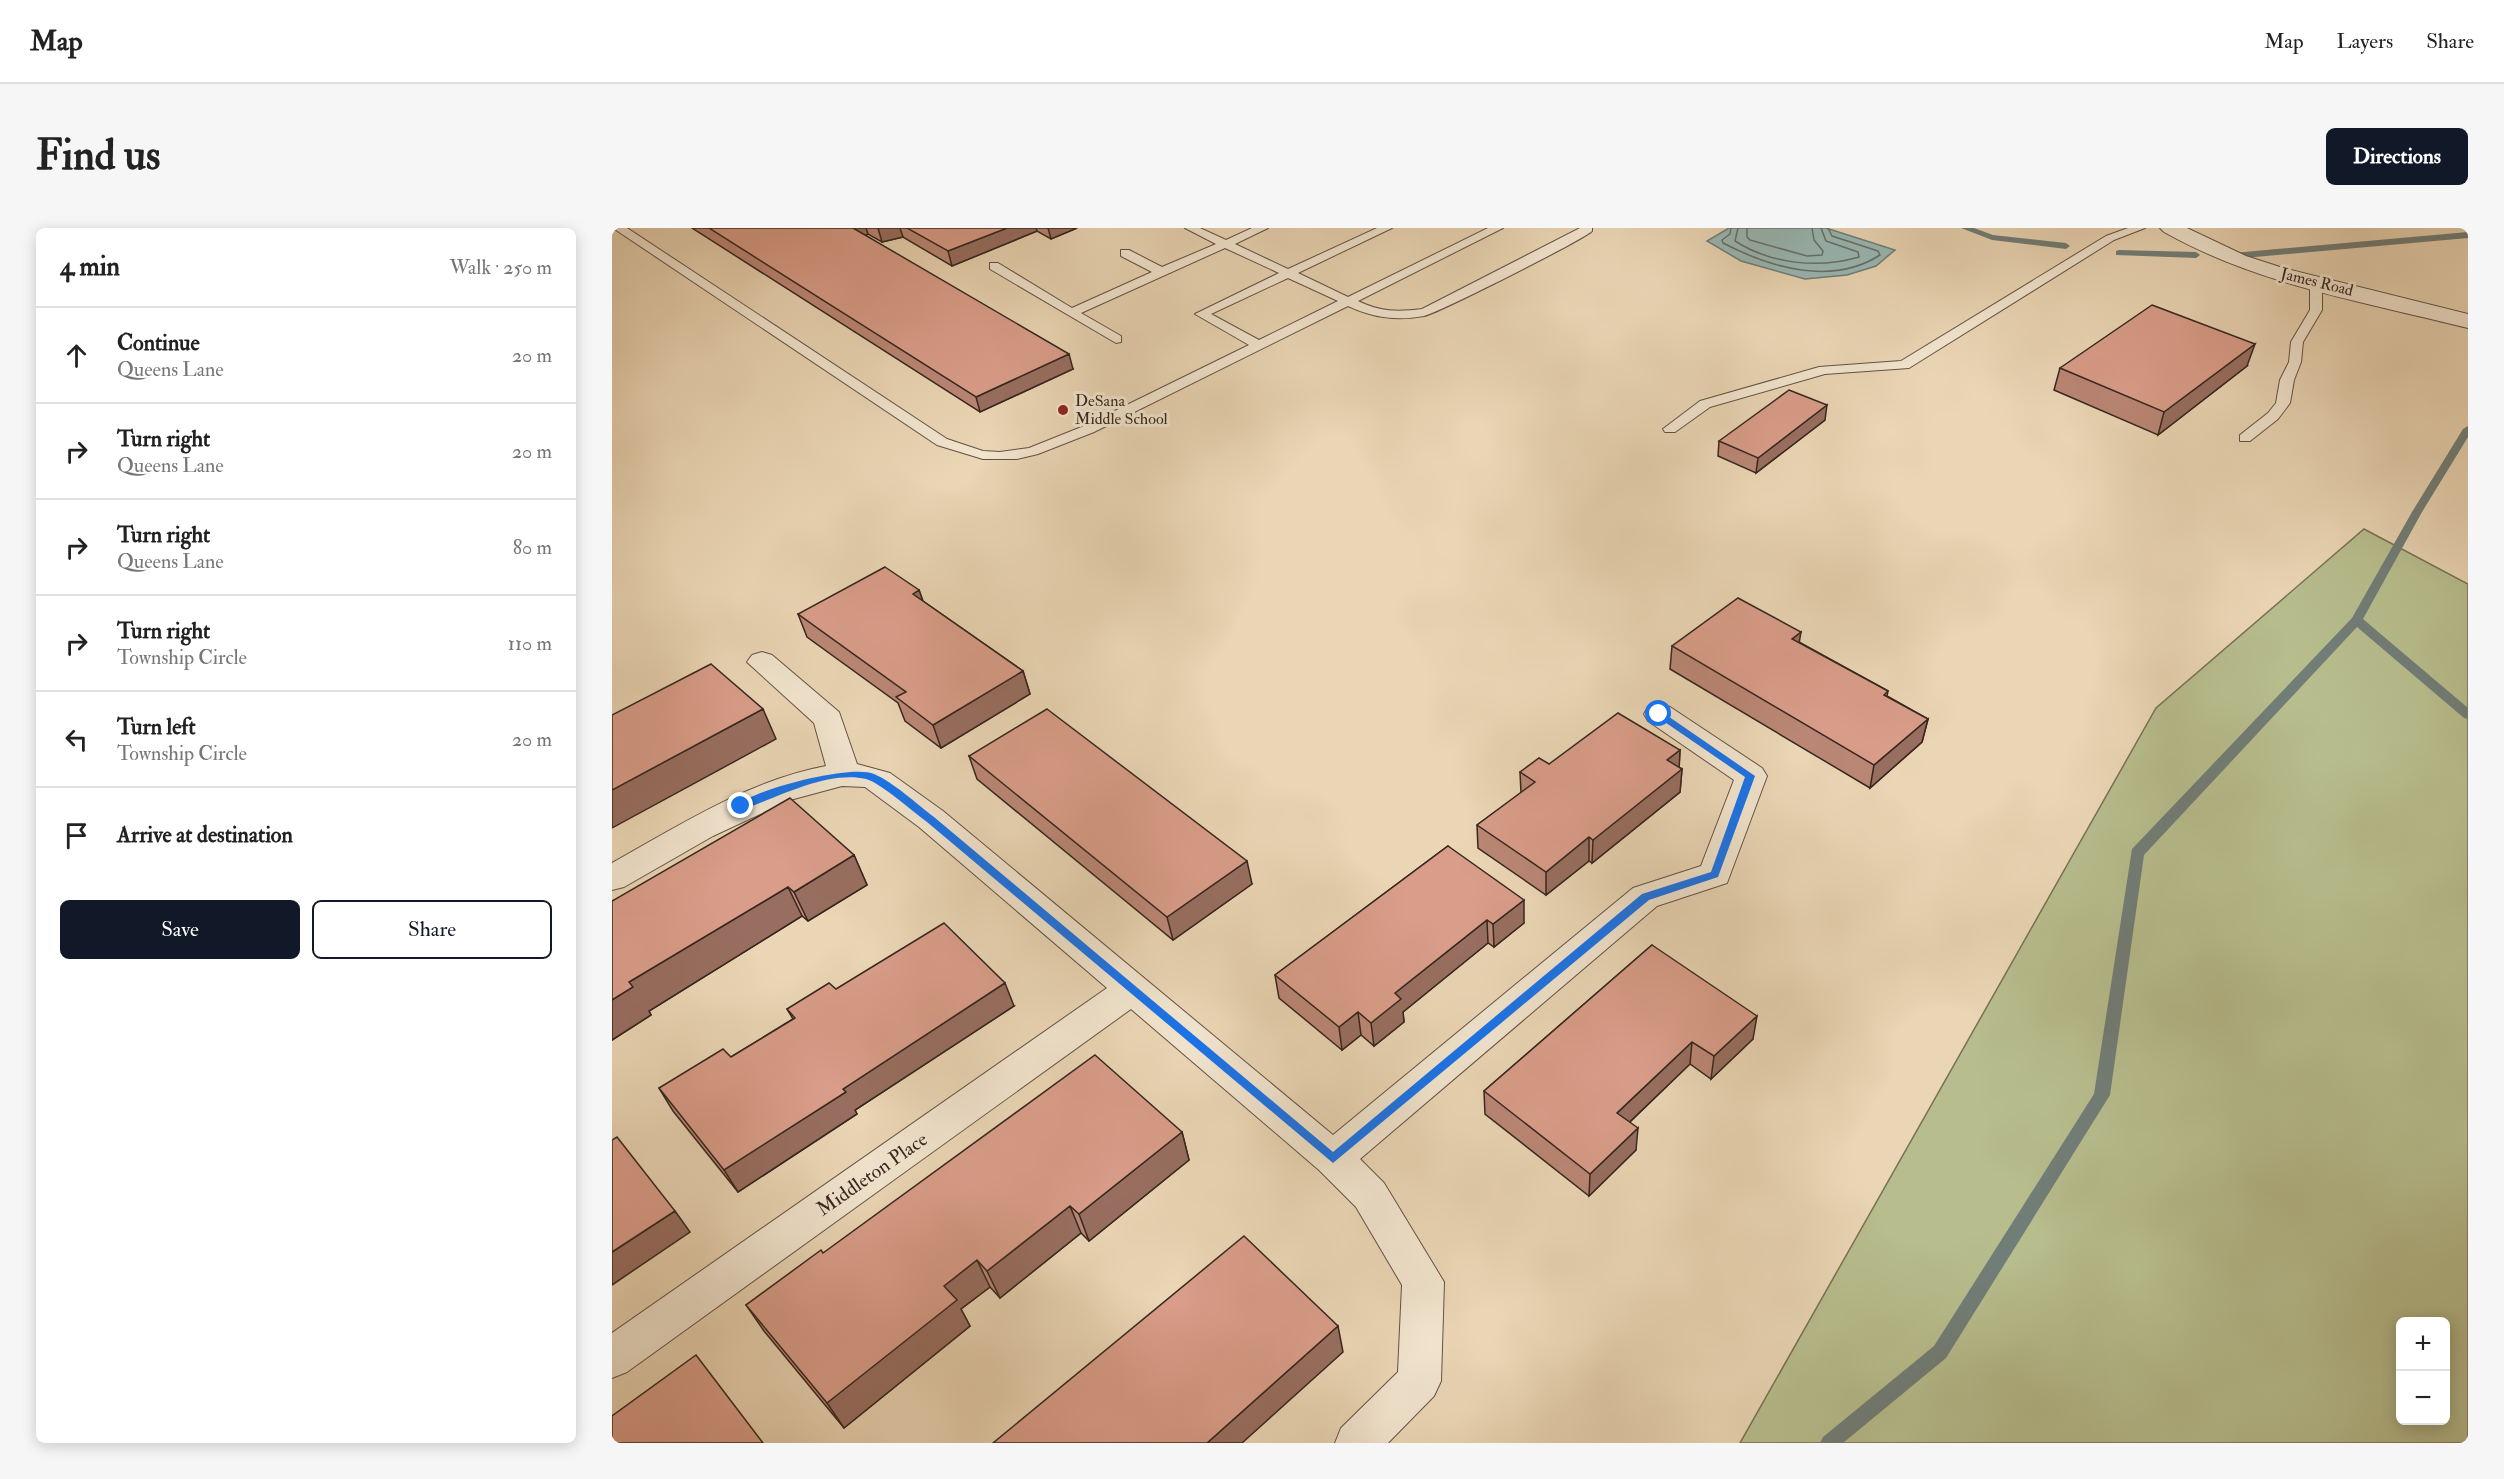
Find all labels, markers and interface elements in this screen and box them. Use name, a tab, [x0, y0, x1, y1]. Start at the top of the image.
text: Map	[30, 24, 83, 59]
text: Map	[2264, 28, 2304, 55]
text: Layers	[2337, 28, 2393, 55]
text: Share	[2426, 28, 2474, 55]
button: Directions	[2326, 128, 2468, 185]
text: Find us	[36, 130, 160, 182]
text: 4 min	[60, 251, 120, 283]
text: Walk · 250 m	[449, 255, 552, 280]
street label: James Road	[2277, 263, 2355, 302]
text: Continue	[117, 329, 200, 357]
icon: ahead	[60, 339, 93, 372]
text: 20 m	[512, 343, 552, 368]
text: Queens Lane	[117, 357, 224, 382]
place label: DeSana Middle School	[1075, 391, 1168, 429]
marker: DeSana Middle School	[1056, 403, 1070, 417]
text: Turn right	[117, 425, 210, 453]
icon: right	[60, 435, 93, 468]
text: 20 m	[512, 439, 552, 464]
text: Queens Lane	[117, 453, 224, 478]
text: Turn right	[117, 521, 210, 549]
icon: right	[60, 531, 93, 564]
text: 80 m	[513, 535, 552, 560]
text: Queens Lane	[117, 549, 224, 574]
text: Turn right	[117, 617, 210, 645]
icon: right	[60, 627, 93, 660]
text: 110 m	[508, 631, 552, 656]
text: Township Circle	[117, 645, 247, 670]
route start	[1645, 700, 1671, 726]
text: Turn left	[117, 713, 196, 741]
icon: left	[60, 723, 93, 756]
text: 20 m	[512, 727, 552, 752]
text: Township Circle	[117, 741, 247, 766]
route end	[727, 792, 753, 818]
icon: arrive	[60, 819, 93, 852]
text: Arrive at destination	[117, 821, 293, 849]
button: Save	[60, 900, 300, 959]
button: Share	[312, 900, 552, 959]
street label: Middleton Place	[812, 1127, 932, 1221]
map controls	[2396, 1317, 2450, 1425]
button: +	[2396, 1317, 2450, 1371]
button: −	[2396, 1371, 2450, 1425]

